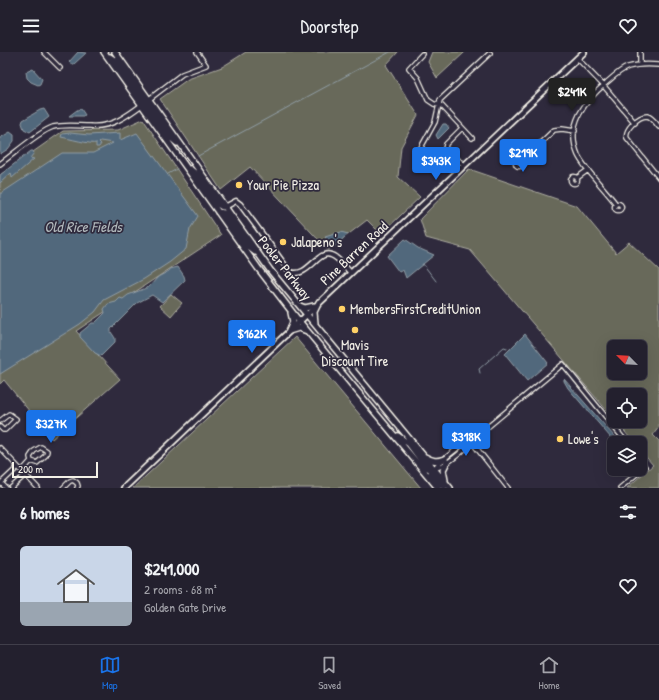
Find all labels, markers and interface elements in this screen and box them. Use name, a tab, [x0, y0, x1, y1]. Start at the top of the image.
text: Doorstep	[301, 14, 358, 39]
icon: menu	[20, 15, 42, 37]
icon: heart	[617, 15, 639, 37]
pin: $241K	[544, 78, 600, 112]
text: $241K	[557, 82, 587, 100]
pin: $219K	[495, 139, 551, 173]
text: $219K	[509, 143, 537, 161]
pin: $343K	[408, 147, 464, 181]
text: $343K	[421, 151, 451, 169]
place label: Your Pie Pizza	[247, 175, 320, 194]
marker: Your Pie Pizza	[234, 180, 244, 190]
water label: Old Rice Fields	[44, 216, 123, 237]
street label: Pine Barren Road	[316, 216, 392, 289]
street label: Pooler Parkway	[253, 231, 317, 305]
place label: Jalapeno's	[291, 232, 342, 252]
marker: Jalapeno's	[278, 237, 288, 247]
place label: MembersFirstCreditUnion	[350, 299, 481, 318]
marker: MembersFirstCreditUnion	[337, 304, 347, 314]
pin: $162K	[224, 320, 280, 354]
text: $162K	[237, 324, 267, 342]
marker: Mavis Discount Tire	[350, 325, 360, 335]
place label: Mavis Discount Tire	[322, 335, 389, 370]
north arrow	[607, 340, 647, 380]
map controls	[607, 340, 647, 476]
button: locate	[607, 388, 647, 428]
pin: $327K	[23, 410, 79, 444]
text: $327K	[35, 414, 67, 432]
pin: $318K	[438, 423, 494, 457]
text: $318K	[451, 427, 481, 445]
place label: Lowe's	[568, 429, 599, 448]
marker: Lowe's	[555, 434, 565, 444]
button: layers	[607, 436, 647, 476]
scale bar	[12, 460, 98, 479]
text: 200 m	[18, 462, 43, 476]
text: 6 homes	[20, 501, 70, 524]
icon: filters	[617, 501, 639, 523]
text: $241,000	[144, 557, 199, 580]
icon: home	[52, 562, 100, 610]
icon: heart	[617, 575, 639, 597]
text: 2 rooms · 68 m²	[144, 580, 217, 598]
text: Golden Gate Drive	[144, 598, 227, 616]
tab: Map	[99, 654, 121, 692]
tab: Saved	[318, 654, 341, 692]
tab: Home	[538, 654, 560, 692]

